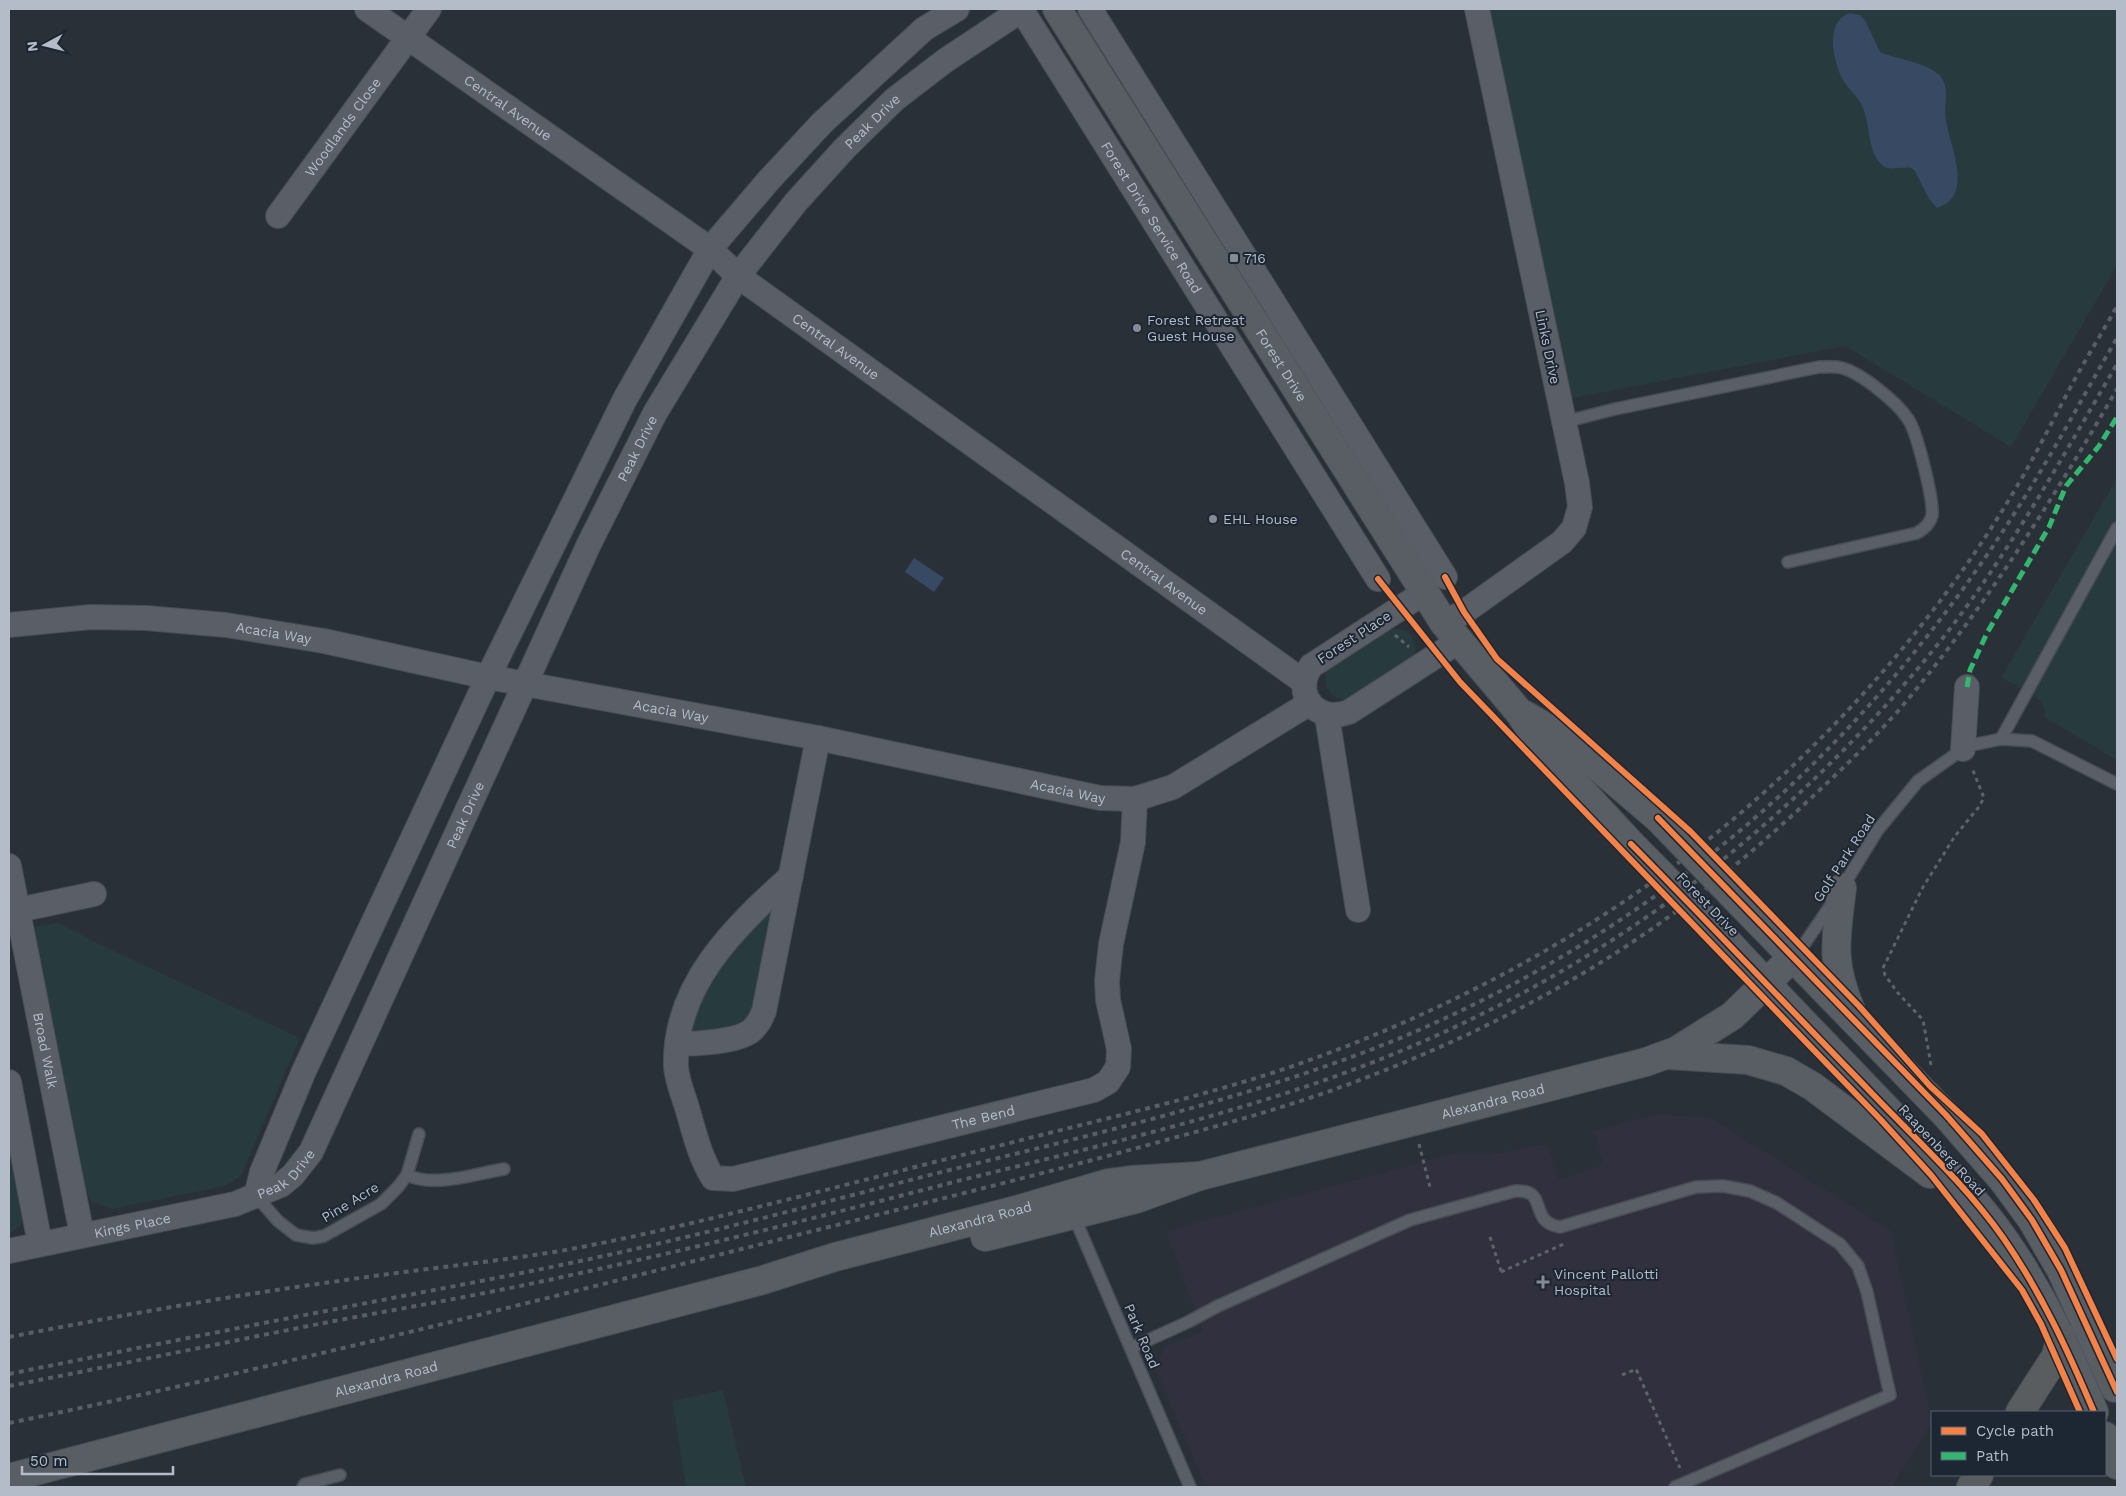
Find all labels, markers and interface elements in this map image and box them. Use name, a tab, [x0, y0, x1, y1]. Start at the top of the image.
north arrow	[20, 20, 70, 70]
text: N	[24, 40, 41, 53]
street label: Central Avenue	[461, 71, 555, 144]
street label: Woodlands Close	[302, 75, 384, 180]
street label: Peak Drive	[841, 90, 903, 152]
street label: Forest Drive Service Road	[1098, 139, 1205, 296]
place label: 716	[1244, 250, 1266, 266]
marker: 716	[1228, 252, 1240, 264]
street label: Links Drive	[1532, 308, 1564, 386]
street label: Central Avenue	[789, 310, 882, 383]
place label: Forest Retreat Guest House	[1147, 312, 1245, 344]
marker: Forest Retreat Guest House	[1131, 322, 1143, 334]
street label: Forest Drive	[1253, 326, 1310, 404]
street label: Peak Drive	[614, 413, 660, 484]
place label: EHL House	[1223, 511, 1298, 527]
marker: EHL House	[1207, 513, 1219, 525]
street label: Central Avenue	[1118, 545, 1211, 618]
street label: Forest Place	[1314, 607, 1394, 667]
street label: Acacia Way	[235, 619, 313, 647]
street label: Acacia Way	[632, 696, 711, 726]
street label: Acacia Way	[1029, 775, 1106, 806]
street label: Peak Drive	[443, 779, 487, 851]
street label: Golf Park Road	[1810, 811, 1878, 905]
street label: Forest Drive	[1674, 869, 1742, 939]
street label: Broad Walk	[30, 1011, 61, 1090]
street label: Alexandra Road	[1439, 1080, 1546, 1122]
street label: Raapenberg Road	[1895, 1101, 1989, 1199]
street label: The Bend	[950, 1102, 1016, 1133]
street label: Peak Drive	[254, 1146, 318, 1202]
street label: Pine Acre	[319, 1179, 381, 1225]
street label: Alexandra Road	[927, 1198, 1034, 1240]
street label: Kings Place	[93, 1210, 172, 1241]
place label: Vincent Pallotti Hospital	[1554, 1266, 1658, 1298]
marker: Vincent Pallotti Hospital	[1536, 1275, 1550, 1289]
street label: Park Road	[1121, 1301, 1163, 1371]
street label: Alexandra Road	[333, 1358, 440, 1400]
legend	[1931, 1411, 2106, 1476]
text: Cycle path	[1976, 1422, 2054, 1440]
scale bar	[22, 1444, 174, 1476]
text: Path	[1976, 1447, 2009, 1465]
text: 50 m	[30, 1452, 67, 1470]

